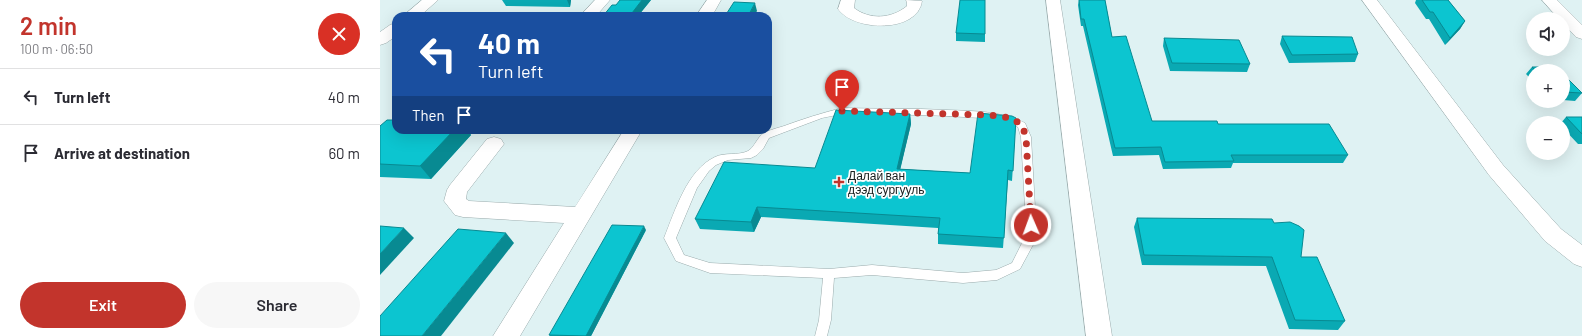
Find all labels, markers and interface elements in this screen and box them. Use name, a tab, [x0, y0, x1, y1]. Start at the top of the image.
text: 2 min	[20, 11, 77, 40]
map controls	[1526, 12, 1570, 160]
button: sound	[1526, 12, 1570, 56]
button: close	[318, 13, 360, 55]
text: 40 m	[478, 26, 540, 60]
icon: left	[412, 28, 464, 80]
text: 100 m · 06:50	[20, 41, 93, 57]
text: Turn left	[478, 60, 544, 82]
button: +	[1526, 64, 1570, 108]
pin	[825, 70, 859, 111]
icon: arrive	[831, 76, 853, 98]
icon: left	[20, 86, 42, 108]
text: Turn left	[54, 88, 110, 106]
text: 40 m	[328, 88, 360, 106]
icon: arrive	[453, 104, 475, 126]
text: Then	[412, 106, 445, 124]
button: −	[1526, 116, 1570, 160]
icon: arrive	[20, 142, 42, 164]
text: Arrive at destination	[54, 144, 190, 162]
text: 60 m	[328, 144, 360, 162]
place label: Далай ван дээд сургууль	[848, 168, 924, 197]
marker: Далай ван дээд сургууль	[833, 176, 845, 188]
position arrow	[1010, 204, 1052, 246]
button: Exit	[20, 282, 186, 328]
button: Share	[194, 282, 360, 328]

